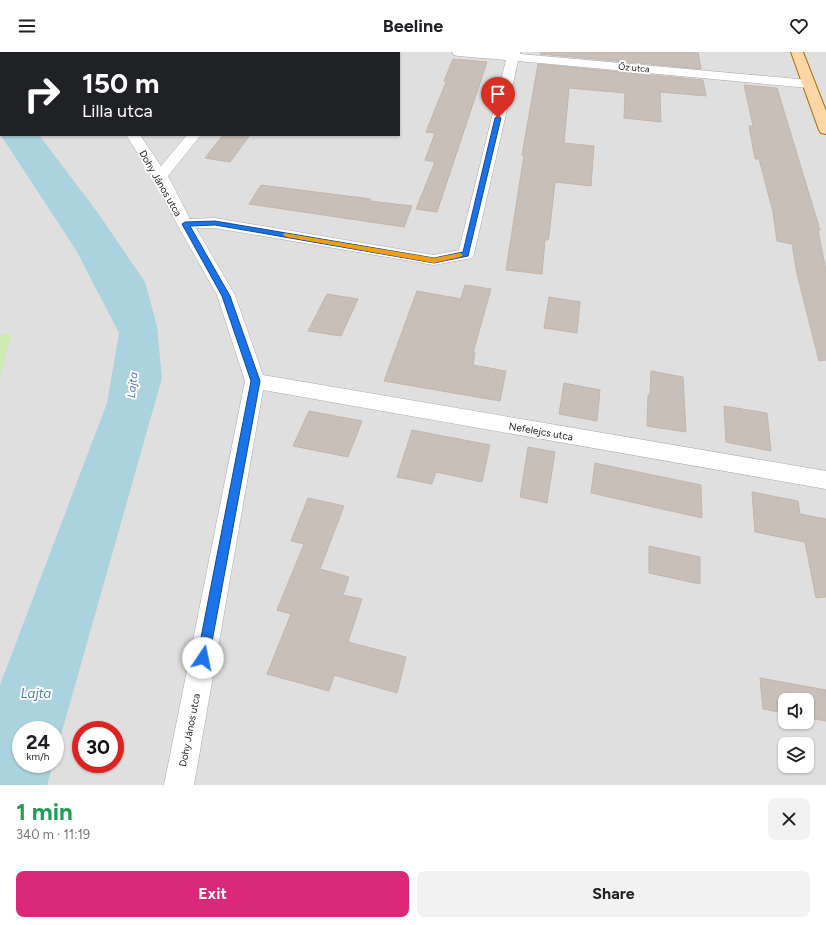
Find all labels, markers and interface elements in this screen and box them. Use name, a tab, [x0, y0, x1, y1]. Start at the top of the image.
icon: menu	[16, 15, 38, 37]
text: Beeline	[383, 15, 443, 37]
icon: heart	[788, 15, 810, 37]
street label: Őz utca	[618, 60, 651, 74]
text: 150 m	[82, 66, 159, 100]
icon: right	[16, 68, 68, 120]
pin	[481, 77, 515, 118]
icon: arrive	[487, 83, 509, 105]
text: Lilla utca	[82, 100, 153, 122]
street label: Dohy János utca	[136, 148, 185, 219]
water label: Lajta	[125, 371, 140, 399]
street label: Nefelejcs utca	[508, 419, 574, 444]
position arrow	[182, 637, 224, 679]
water label: Lajta	[21, 686, 52, 701]
street label: Dohy János utca	[176, 692, 203, 768]
map controls	[778, 693, 814, 773]
button: sound	[778, 693, 814, 729]
speed limit sign: 30	[72, 721, 124, 773]
text: 24	[26, 730, 50, 754]
button: layers	[778, 737, 814, 773]
text: km/h	[27, 750, 49, 763]
text: 1 min	[16, 797, 73, 826]
button: close	[768, 798, 810, 840]
text: 340 m · 11:19	[16, 827, 90, 842]
button: Exit	[16, 871, 409, 917]
button: Share	[417, 871, 810, 917]

